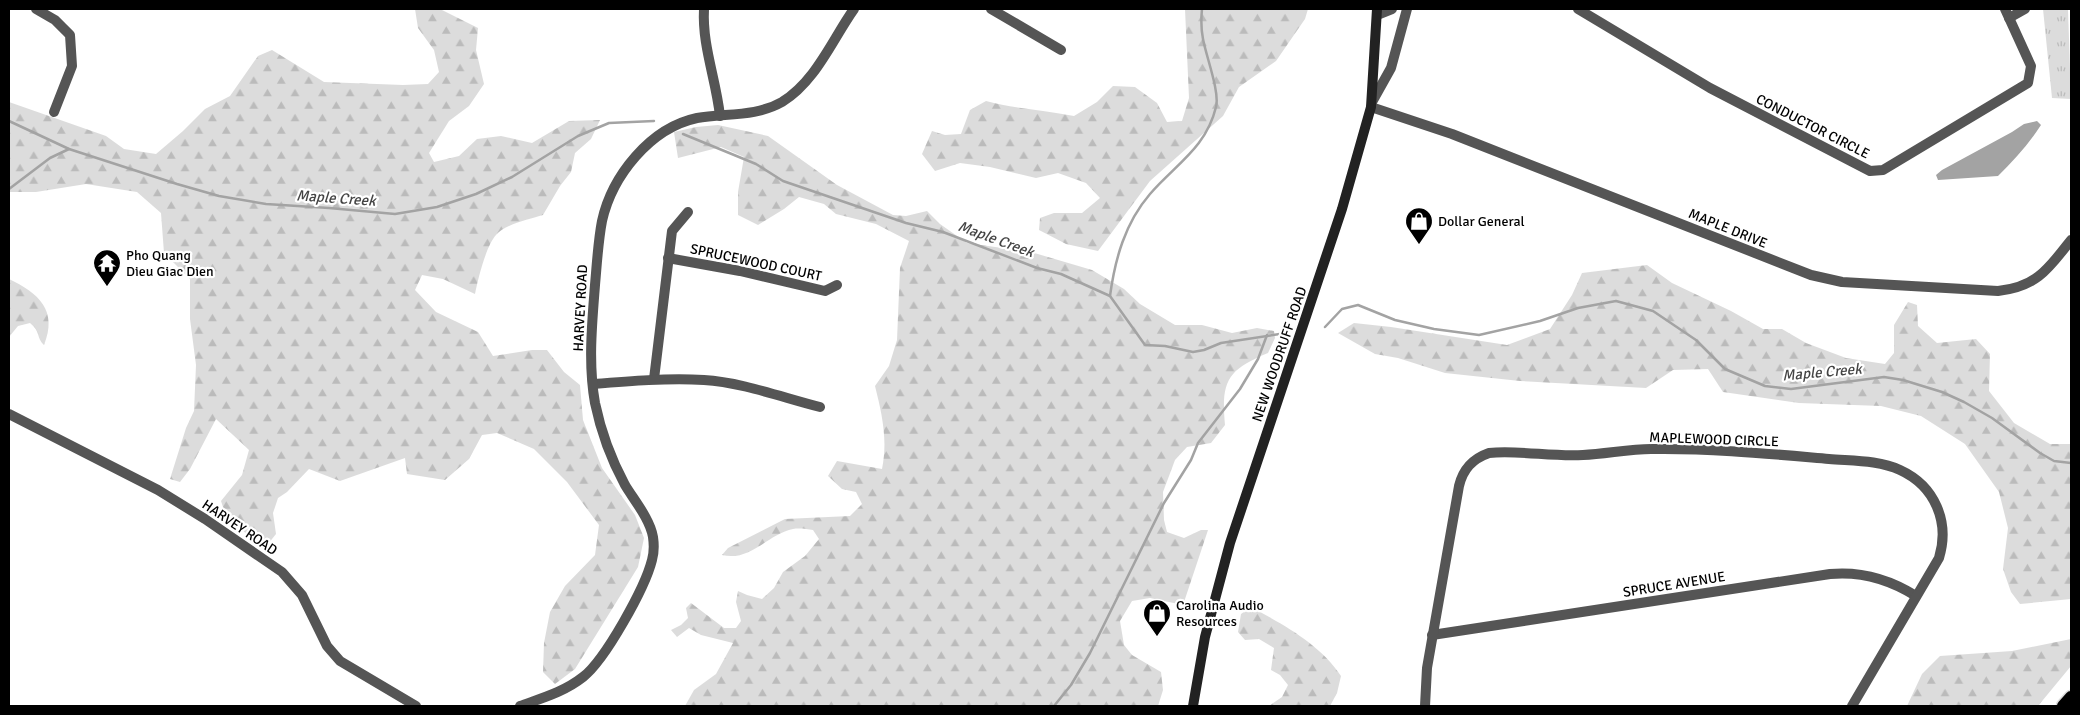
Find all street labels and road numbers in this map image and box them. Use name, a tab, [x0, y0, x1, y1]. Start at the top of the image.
street label: CONDUCTOR CIRCLE	[1753, 90, 1873, 162]
street label: MAPLE DRIVE	[1686, 205, 1770, 252]
street label: SPRUCEWOOD COURT	[689, 240, 823, 285]
street label: HARVEY ROAD	[570, 264, 591, 352]
street label: NEW WOODRUFF ROAD	[1248, 284, 1311, 424]
street label: MAPLEWOOD CIRCLE	[1649, 429, 1779, 450]
street label: HARVEY ROAD	[199, 496, 281, 559]
street label: SPRUCE AVENUE	[1622, 568, 1726, 601]

